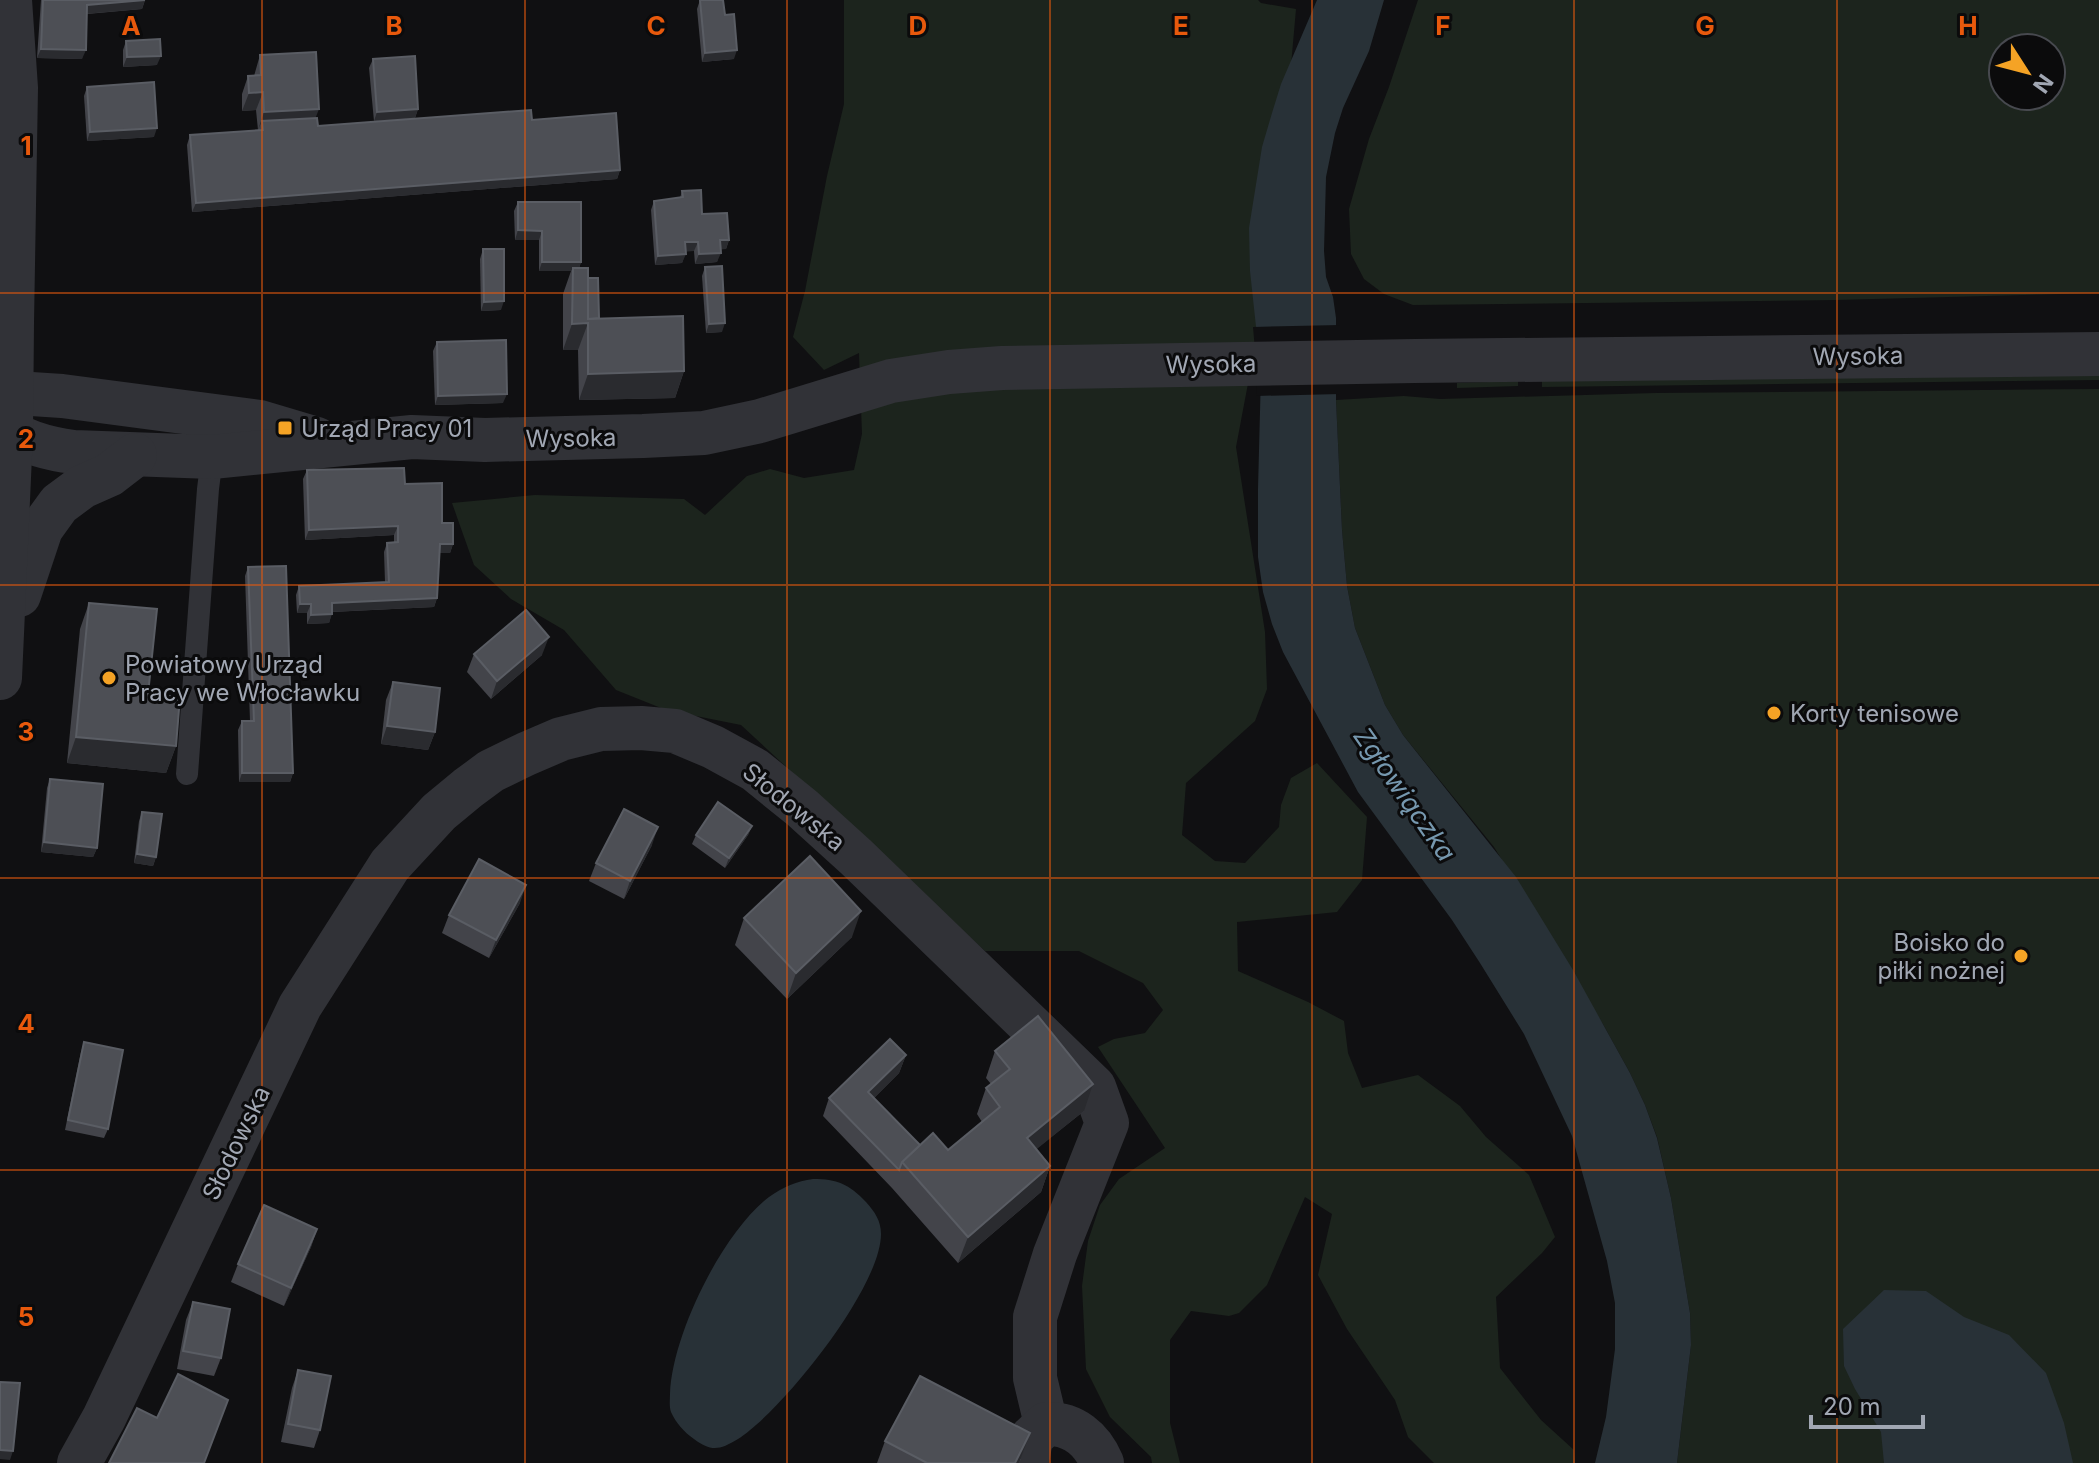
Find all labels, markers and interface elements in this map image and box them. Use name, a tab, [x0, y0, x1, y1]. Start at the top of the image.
text: A	[121, 10, 141, 41]
text: B	[385, 10, 403, 41]
text: C	[646, 10, 666, 41]
text: D	[909, 10, 927, 41]
text: E	[1173, 10, 1189, 41]
text: F	[1435, 10, 1451, 41]
text: G	[1695, 10, 1715, 41]
text: H	[1958, 10, 1978, 41]
north arrow	[1987, 32, 2067, 112]
text: N	[2028, 69, 2059, 98]
text: 1	[20, 130, 32, 161]
street label: Wysoka	[1812, 341, 1904, 371]
street label: Wysoka	[1165, 349, 1257, 379]
place label: Urząd Pracy 01	[301, 414, 472, 443]
marker: Urząd Pracy 01	[276, 419, 294, 437]
text: 2	[18, 423, 34, 454]
street label: Wysoka	[525, 423, 617, 453]
place label: Powiatowy Urząd Pracy we Włocławku	[125, 650, 360, 707]
marker: Powiatowy Urząd Pracy we Włocławku	[100, 669, 118, 687]
place label: Korty tenisowe	[1790, 699, 1959, 728]
marker: Korty tenisowe	[1765, 704, 1783, 722]
text: 3	[18, 716, 34, 747]
water label: Zgłowiączka	[1348, 721, 1462, 867]
street label: Słodowska	[737, 757, 851, 857]
place label: Boisko do piłki nożnej	[1877, 928, 2005, 985]
marker: Boisko do piłki nożnej	[2012, 947, 2030, 965]
text: 4	[17, 1008, 35, 1039]
street label: Słodowska	[196, 1081, 276, 1205]
text: 5	[18, 1301, 34, 1332]
scale bar	[1811, 1379, 1923, 1429]
text: 20 m	[1823, 1392, 1881, 1421]

